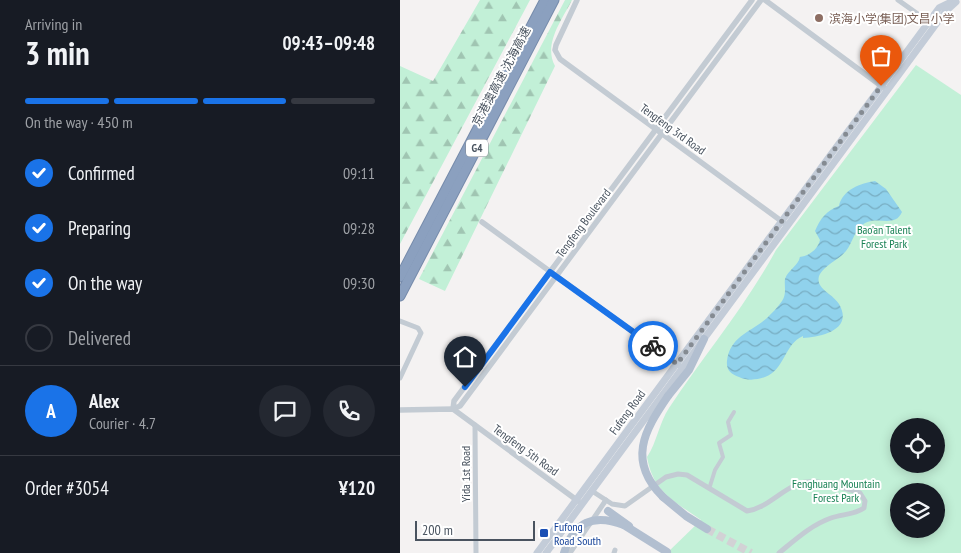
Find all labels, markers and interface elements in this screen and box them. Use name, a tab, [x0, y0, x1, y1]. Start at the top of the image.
place label: 滨海小学(集团)文昌小学	[829, 11, 955, 26]
marker: 滨海小学(集团)文昌小学	[813, 12, 825, 24]
text: Arriving in	[25, 14, 82, 34]
street label: 京港澳高速 沈海高速	[468, 24, 534, 128]
text: 09:43–09:48	[282, 31, 375, 55]
text: 3 min	[25, 32, 90, 74]
pin	[860, 35, 902, 86]
icon: bag	[867, 42, 895, 70]
street label: Tengfeng 3rd Road	[637, 100, 709, 158]
text: On the way · 450 m	[25, 112, 133, 132]
road number: G4	[466, 140, 488, 156]
icon: check	[25, 159, 53, 187]
text: Confirmed	[68, 161, 135, 185]
text: 09:11	[343, 163, 375, 183]
street label: Tengfeng Boulevard	[552, 186, 614, 260]
icon: check	[25, 214, 53, 242]
text: Preparing	[68, 216, 131, 240]
text: 09:28	[343, 218, 375, 238]
park label: Bao’an Talent Forest Park	[857, 222, 912, 251]
icon: check	[25, 269, 53, 297]
text: On the way	[68, 271, 142, 295]
text: 09:30	[343, 273, 375, 293]
courier	[628, 321, 678, 371]
text: Delivered	[68, 326, 131, 350]
icon: bike	[639, 332, 667, 360]
pin	[444, 336, 486, 387]
icon: home	[451, 343, 479, 371]
button: chat	[259, 385, 311, 437]
button: phone	[323, 385, 375, 437]
street label: Fufeng Road	[606, 387, 648, 437]
text: Alex	[89, 389, 119, 413]
text: A	[46, 399, 56, 423]
text: Courier · 4.7	[89, 413, 156, 433]
map controls	[890, 418, 945, 538]
button: locate	[890, 418, 945, 473]
street label: Tengfeng 5th Road	[490, 421, 562, 479]
street label: Yida 1st Road	[458, 446, 473, 502]
text: Order #3054	[25, 476, 109, 500]
text: ¥120	[339, 476, 375, 500]
park label: Fenghuang Mountain Forest Park	[792, 476, 880, 505]
button: layers	[890, 483, 945, 538]
scale bar	[415, 518, 535, 541]
place label: Fufong Road South	[554, 519, 601, 548]
text: 200 m	[422, 521, 453, 539]
marker: Fufong Road South	[538, 527, 550, 539]

